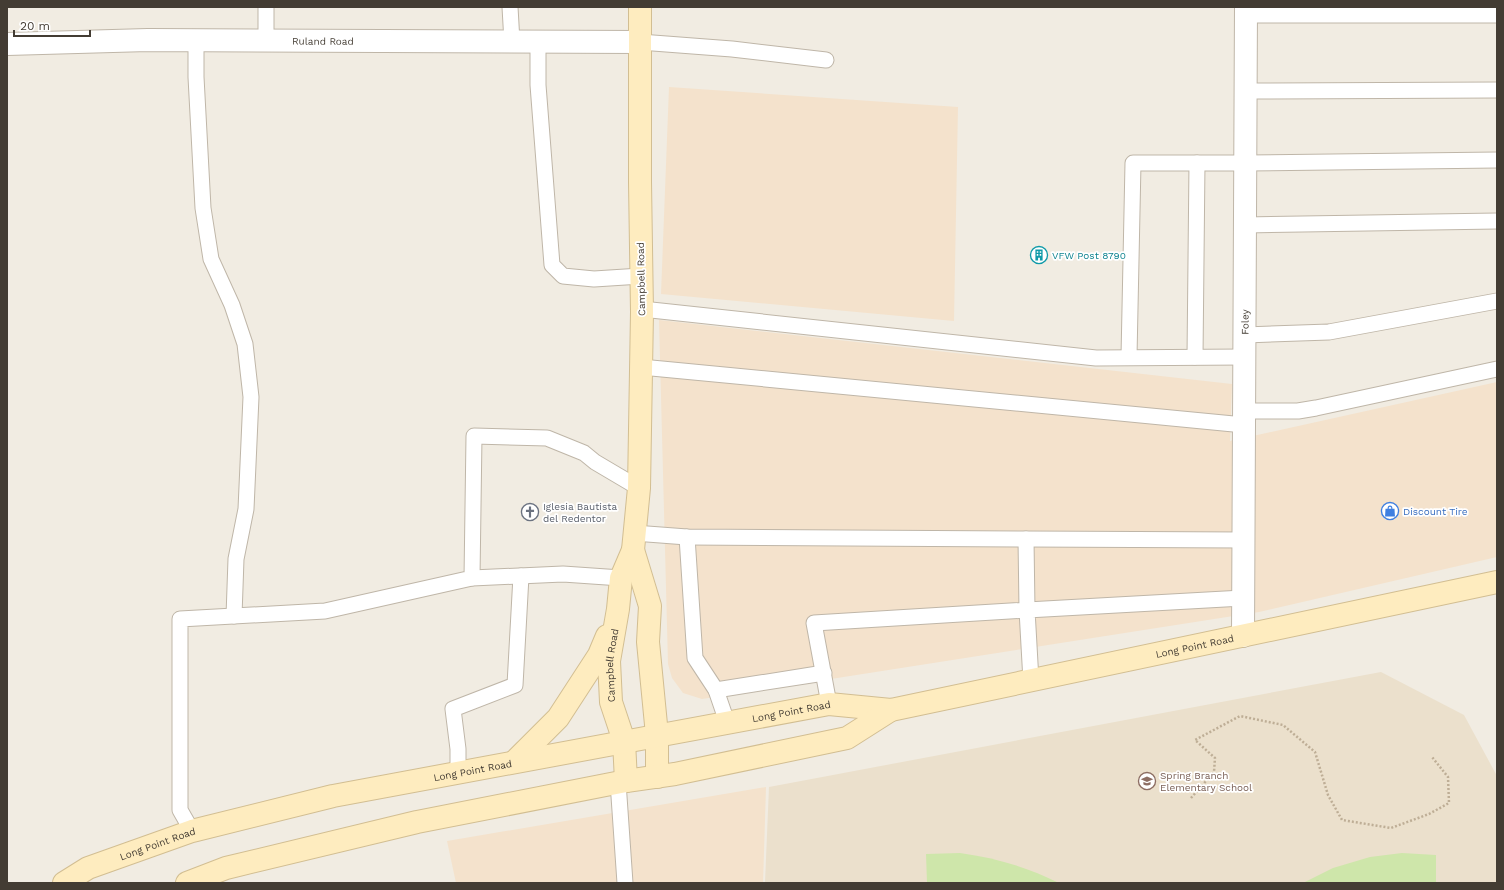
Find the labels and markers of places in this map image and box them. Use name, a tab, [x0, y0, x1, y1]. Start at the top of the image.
building icon: VFW Post 8790	[1029, 245, 1049, 265]
place label: VFW Post 8790	[1052, 250, 1126, 261]
place label: Iglesia Bautista del Redentor	[543, 501, 617, 524]
shop icon: Discount Tire	[1380, 501, 1400, 521]
church icon: Iglesia Bautista del Redentor	[520, 502, 540, 522]
place label: Discount Tire	[1403, 506, 1468, 517]
place label: Spring Branch Elementary School	[1160, 770, 1252, 793]
school or university icon: Spring Branch Elementary School	[1137, 771, 1157, 791]

